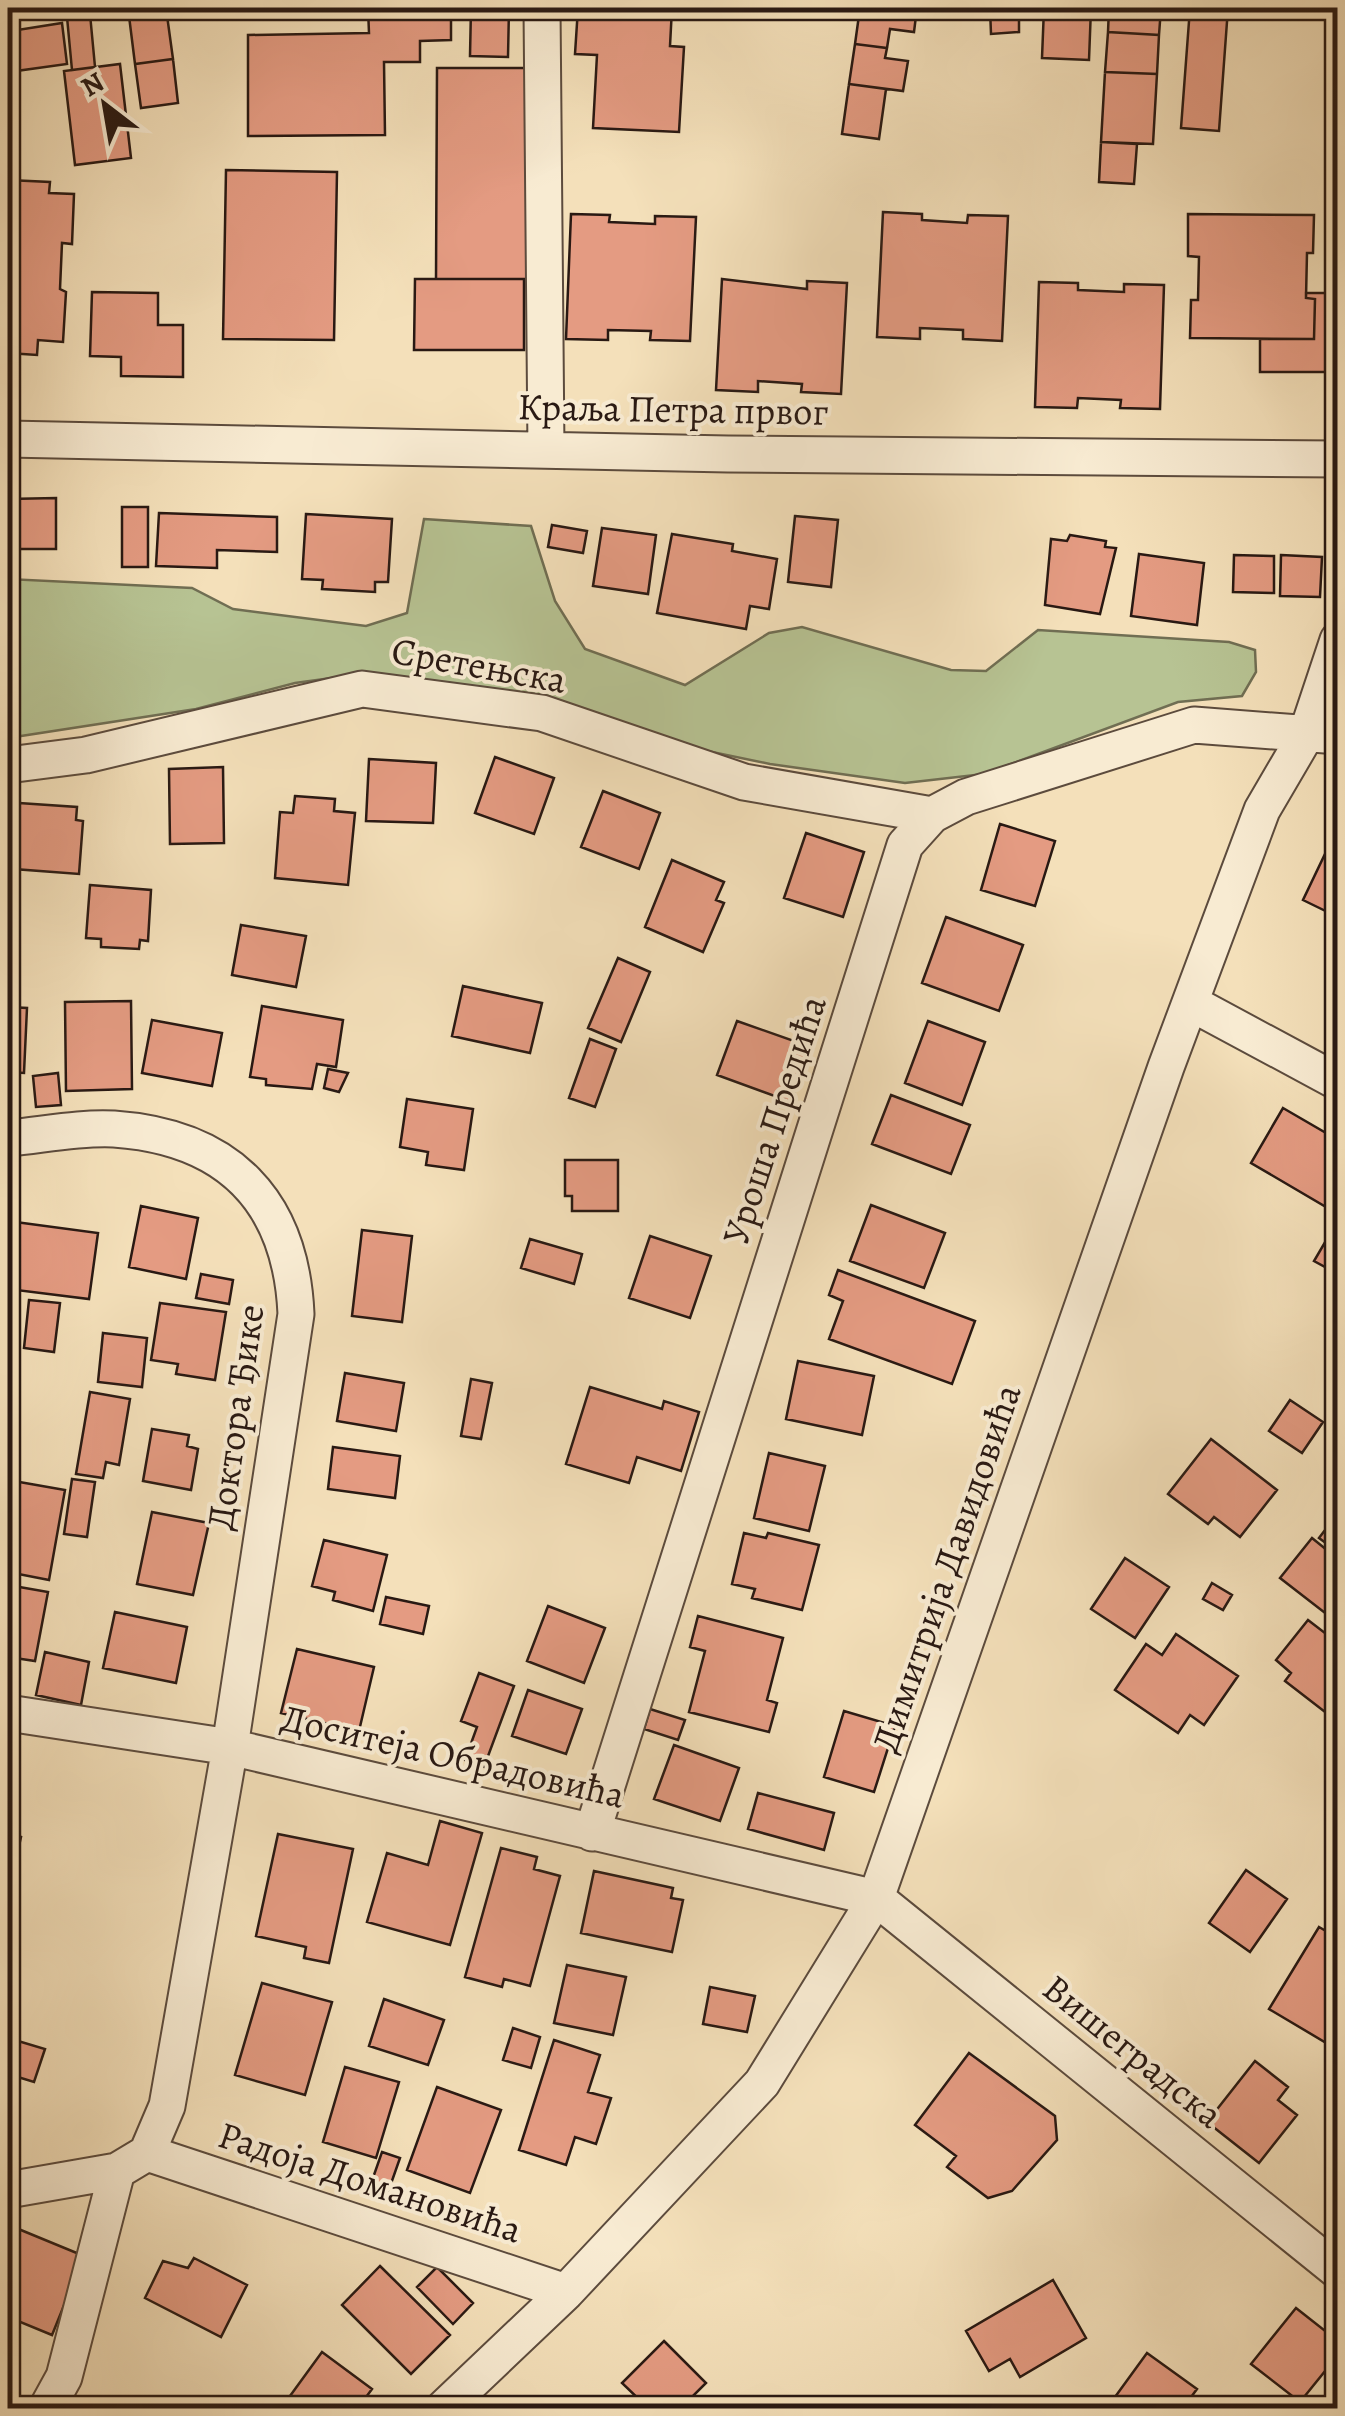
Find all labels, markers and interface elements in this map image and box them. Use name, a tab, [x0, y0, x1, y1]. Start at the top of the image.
north arrow	[55, 55, 155, 155]
text: N	[74, 63, 111, 106]
street label: Краља Петра првог	[517, 380, 829, 438]
street label: Сретењска	[388, 624, 571, 706]
street label: Уроша Предића	[709, 988, 839, 1251]
street label: Доктора Ђике	[193, 1301, 277, 1533]
street label: Димитрија Давидовића	[859, 1377, 1034, 1759]
street label: Доситеја Обрадовића	[276, 1691, 630, 1821]
street label: Вишеградска	[1032, 1962, 1234, 2140]
street label: Радоја Домановића	[212, 2108, 529, 2256]

